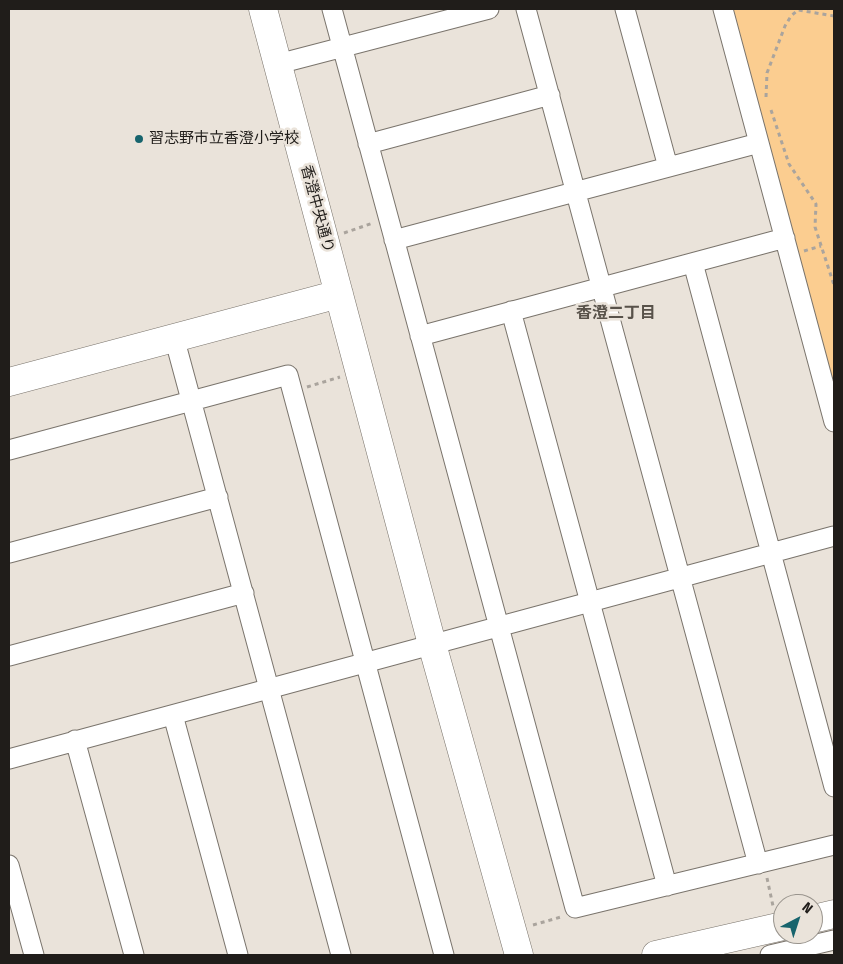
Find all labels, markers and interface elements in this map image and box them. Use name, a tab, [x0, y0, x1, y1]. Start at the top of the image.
place label: 習志野市立香澄小学校	[149, 130, 299, 148]
marker: 習志野市立香澄小学校	[133, 133, 145, 145]
street label: 香澄中央通り	[297, 163, 337, 255]
district label: 香澄二丁目	[576, 304, 656, 324]
north arrow	[773, 894, 823, 944]
text: N	[799, 899, 816, 917]

